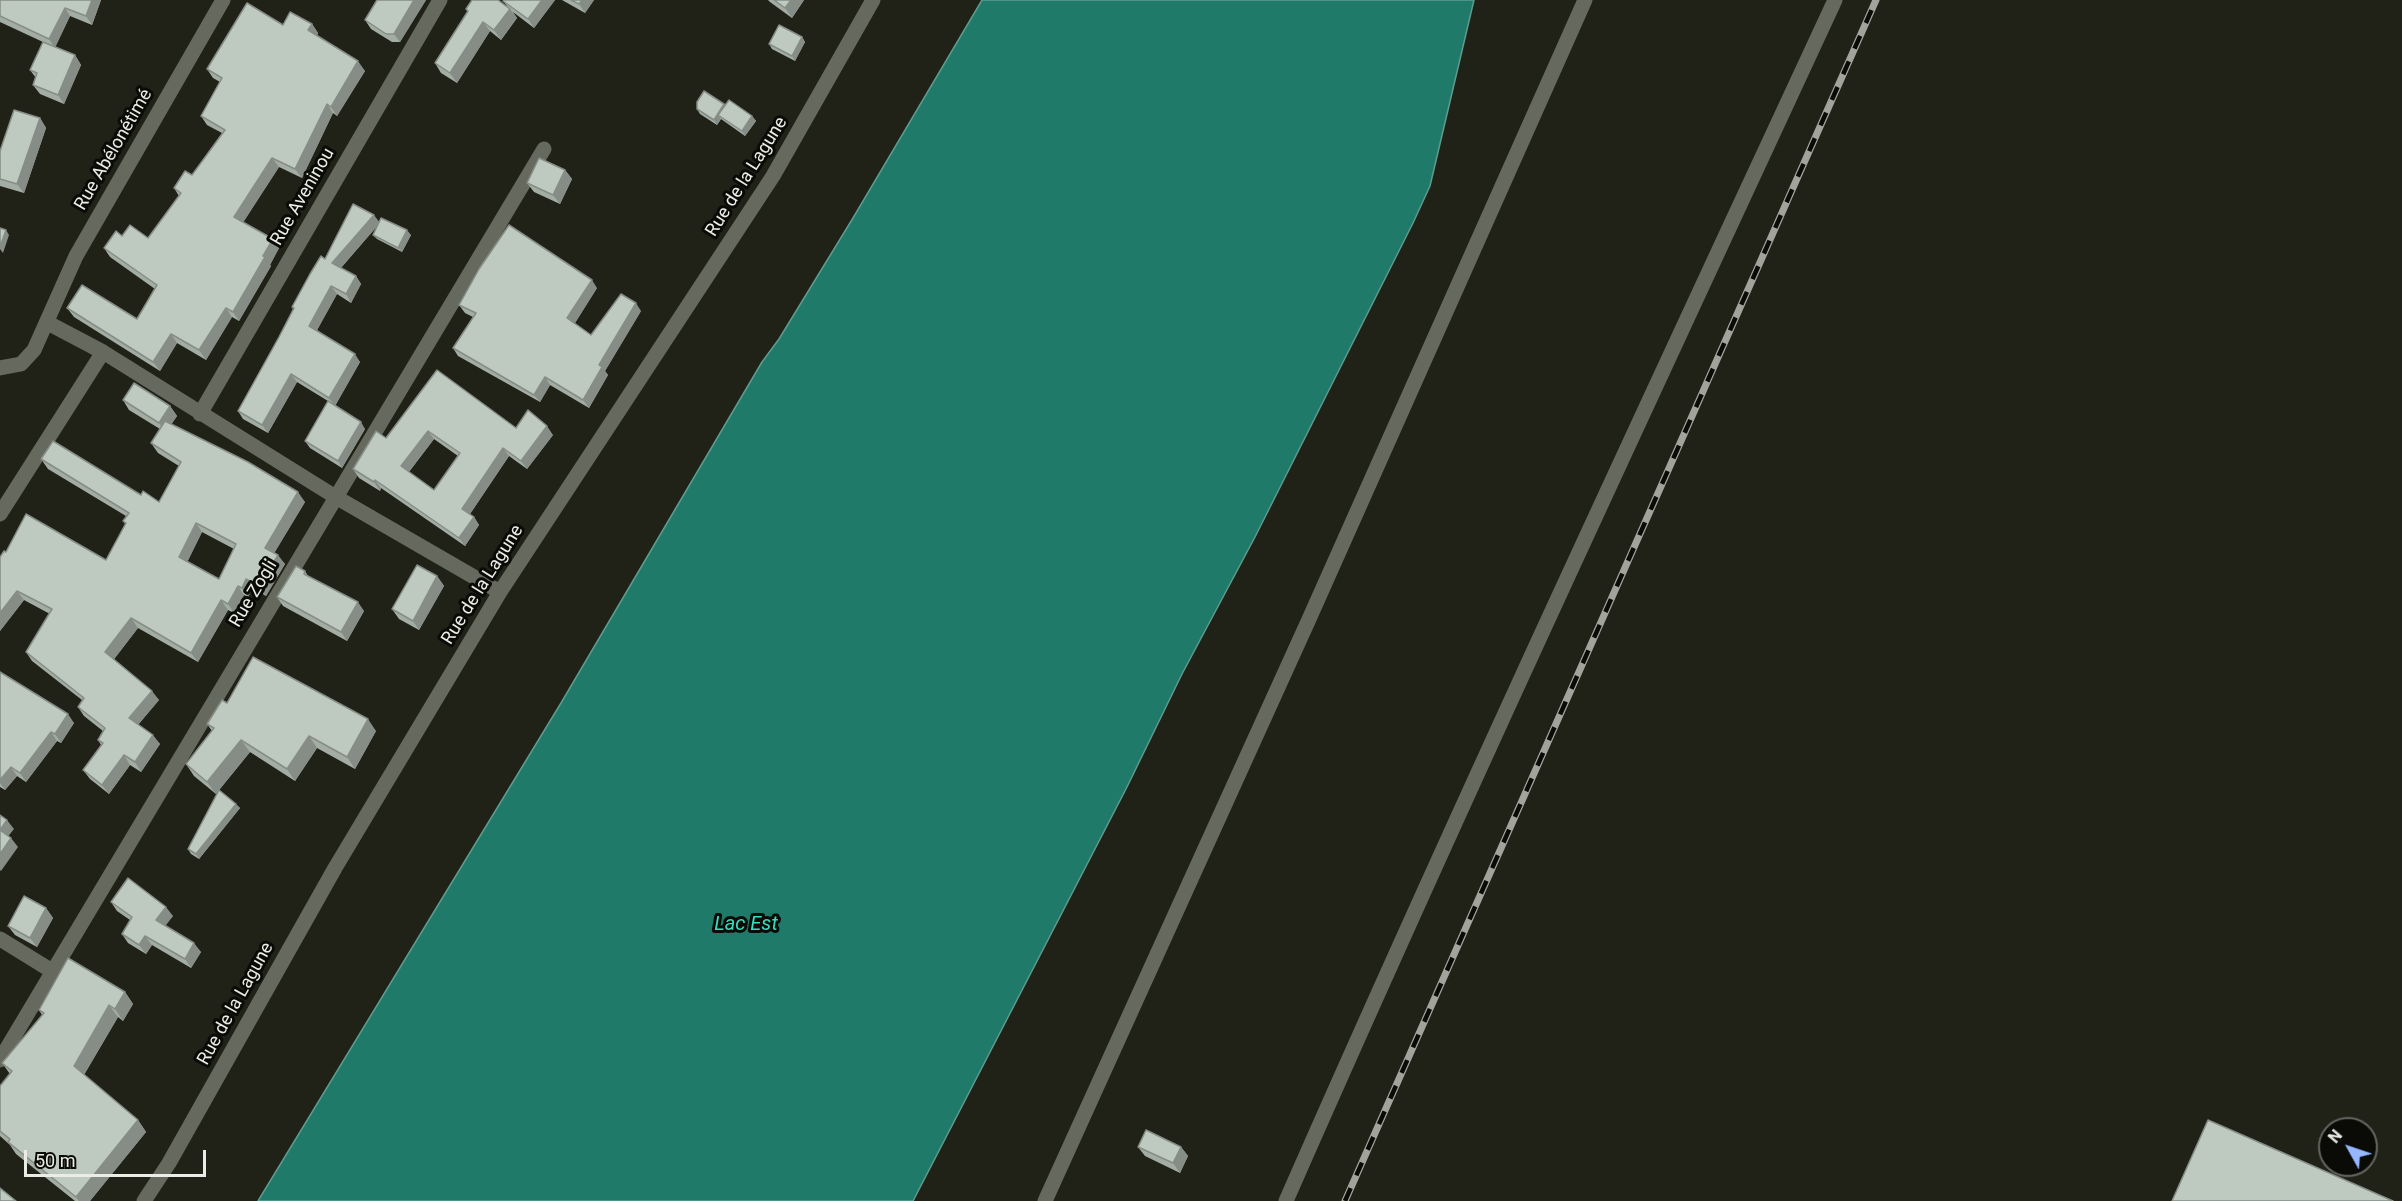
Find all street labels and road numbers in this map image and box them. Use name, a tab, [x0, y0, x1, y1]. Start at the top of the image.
street label: Rue Abélonétimé	[71, 86, 157, 214]
street label: Rue de la Lagune	[702, 113, 792, 241]
street label: Rue Aveninou	[266, 144, 340, 250]
street label: Rue de la Lagune	[438, 521, 528, 649]
street label: Rue Zogli	[225, 556, 283, 632]
street label: Rue de la Lagune	[193, 939, 279, 1069]

